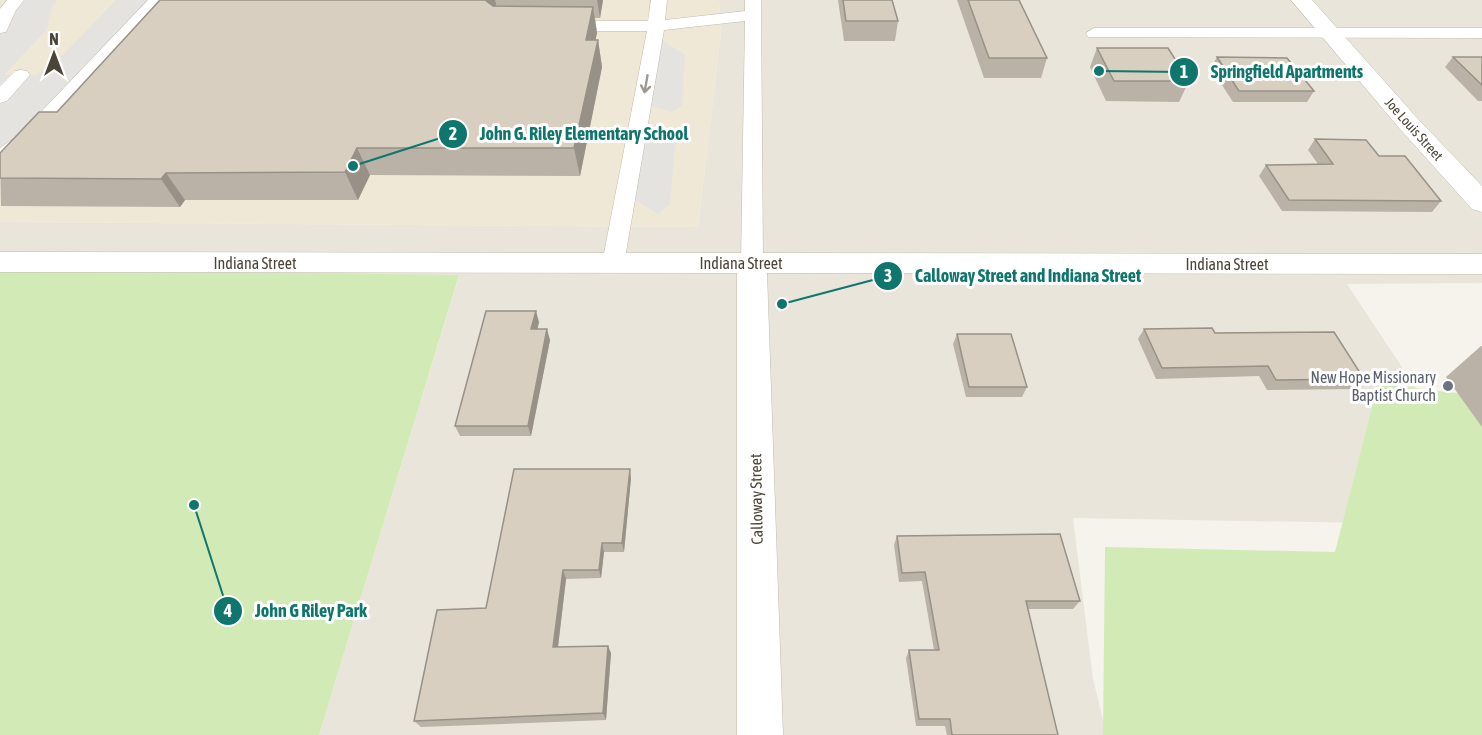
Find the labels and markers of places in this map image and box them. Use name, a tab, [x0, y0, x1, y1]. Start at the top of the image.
callout: Springfield Apartments	[1169, 54, 1375, 90]
callout: John G. Riley Elementary School	[438, 116, 700, 152]
callout: Calloway Street and Indiana Street	[873, 258, 1154, 294]
place label: New Hope Missionary Baptist Church	[1310, 368, 1436, 405]
marker: New Hope Missionary Baptist Church	[1441, 379, 1455, 393]
callout: John G Riley Park	[213, 593, 379, 629]

